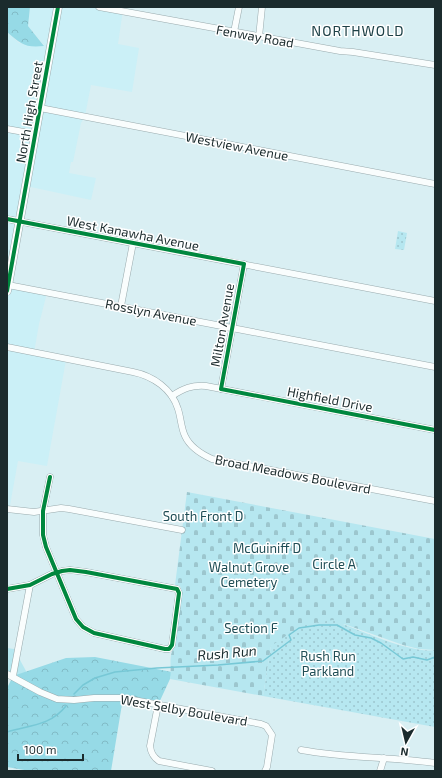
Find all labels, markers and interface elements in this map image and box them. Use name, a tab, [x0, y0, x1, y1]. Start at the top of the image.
street label: Fenway Road	[215, 21, 295, 51]
district label: NORTHWOLD	[311, 22, 405, 39]
street label: North High Street	[12, 60, 46, 164]
street label: Westview Avenue	[184, 128, 290, 164]
street label: West Kanawha Avenue	[65, 212, 201, 254]
street label: Milton Avenue	[207, 282, 237, 368]
street label: Rosslyn Avenue	[104, 295, 198, 329]
street label: Highfield Drive	[286, 383, 374, 415]
street label: Broad Meadows Boulevard	[214, 451, 372, 497]
park label: South Front D	[163, 508, 243, 524]
park label: McGuiniff D	[233, 540, 301, 556]
park label: Circle A	[312, 556, 356, 572]
park label: Walnut Grove Cemetery	[209, 559, 289, 590]
park label: Section F	[224, 620, 278, 636]
water label: Rush Run	[197, 641, 257, 664]
park label: Rush Run Parkland	[300, 648, 356, 679]
street label: West Selby Boulevard	[119, 691, 249, 729]
north arrow	[386, 722, 426, 762]
scale bar	[18, 736, 83, 762]
text: 100 m	[24, 742, 56, 756]
text: N	[400, 745, 409, 759]

